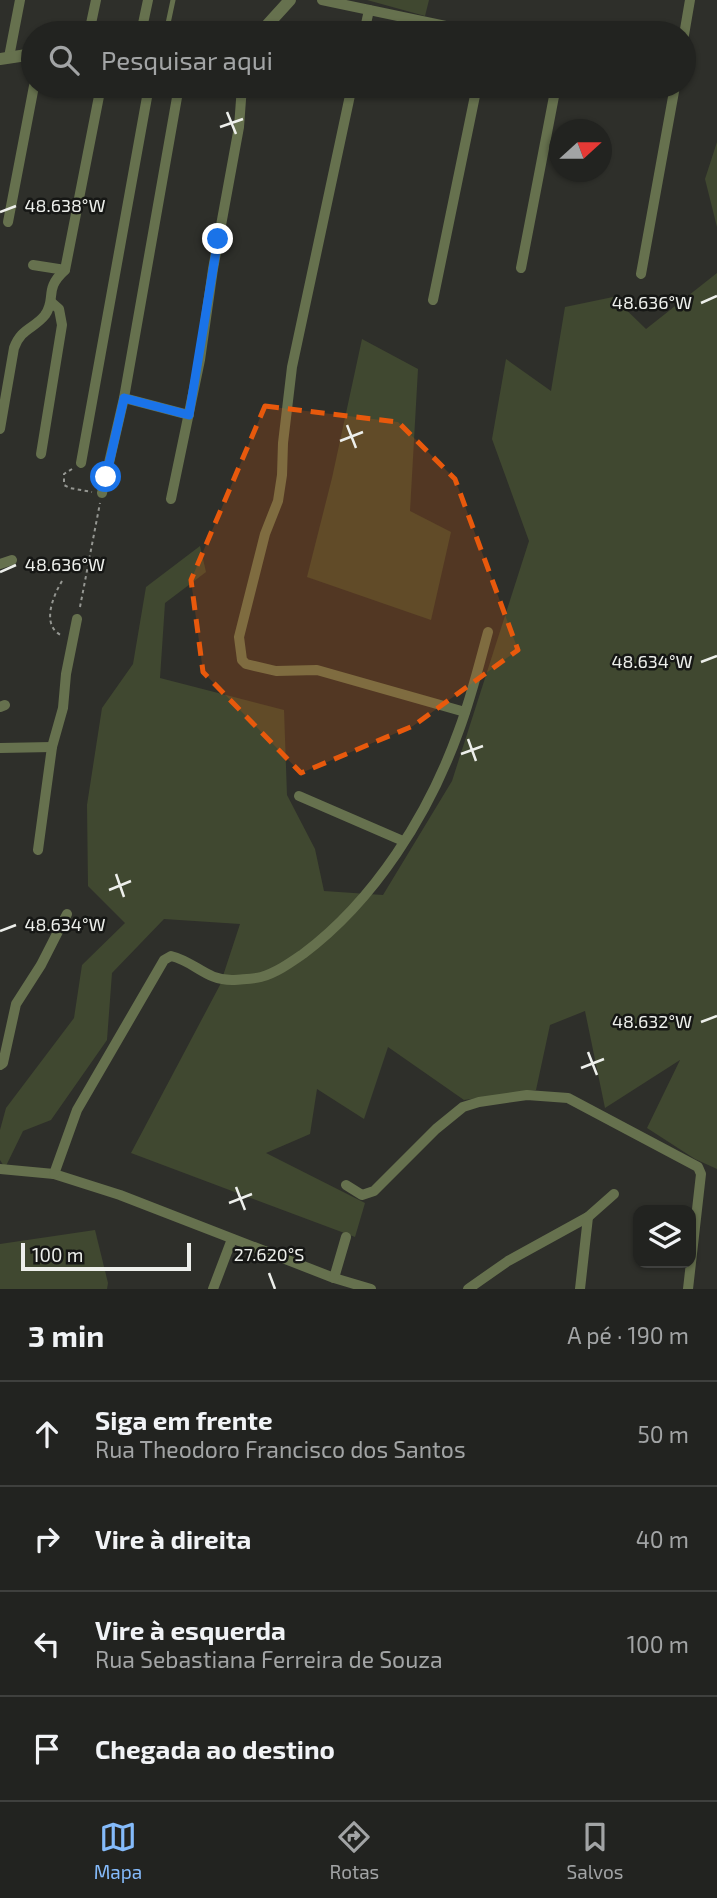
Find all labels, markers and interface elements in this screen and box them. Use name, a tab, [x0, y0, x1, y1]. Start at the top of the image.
search box	[21, 21, 696, 98]
icon: search	[45, 41, 83, 79]
text: Pesquisar aqui	[101, 44, 273, 75]
north arrow	[549, 119, 612, 182]
text: 48.638°W	[25, 194, 105, 216]
route end	[202, 223, 233, 254]
text: 48.636°W	[612, 291, 692, 313]
route start	[90, 461, 121, 492]
text: 48.636°W	[25, 553, 105, 575]
text: 48.634°W	[611, 650, 693, 672]
text: 48.634°W	[24, 913, 106, 935]
text: 48.632°W	[612, 1010, 692, 1032]
map controls	[633, 1205, 696, 1268]
button: layers	[633, 1205, 696, 1268]
scale bar	[21, 1240, 191, 1272]
text: 100 m	[32, 1243, 83, 1266]
text: 27.620°S	[234, 1243, 304, 1265]
text: 3 min	[28, 1317, 104, 1353]
text: A pé · 190 m	[567, 1321, 689, 1349]
text: Siga em frente	[95, 1404, 273, 1435]
icon: ahead	[28, 1415, 66, 1453]
text: 50 m	[638, 1420, 689, 1448]
text: Rua Theodoro Francisco dos Santos	[95, 1435, 466, 1463]
icon: right	[28, 1520, 66, 1558]
text: Vire à direita	[95, 1523, 251, 1554]
text: 40 m	[636, 1525, 689, 1553]
text: Vire à esquerda	[95, 1614, 286, 1645]
icon: left	[28, 1625, 66, 1663]
text: 100 m	[627, 1630, 689, 1658]
text: Rua Sebastiana Ferreira de Souza	[95, 1645, 443, 1673]
icon: arrive	[28, 1730, 66, 1768]
text: Chegada ao destino	[95, 1733, 335, 1764]
tab: Mapa	[94, 1818, 142, 1883]
tab: Rotas	[330, 1818, 379, 1883]
tab: Salvos	[567, 1818, 623, 1883]

